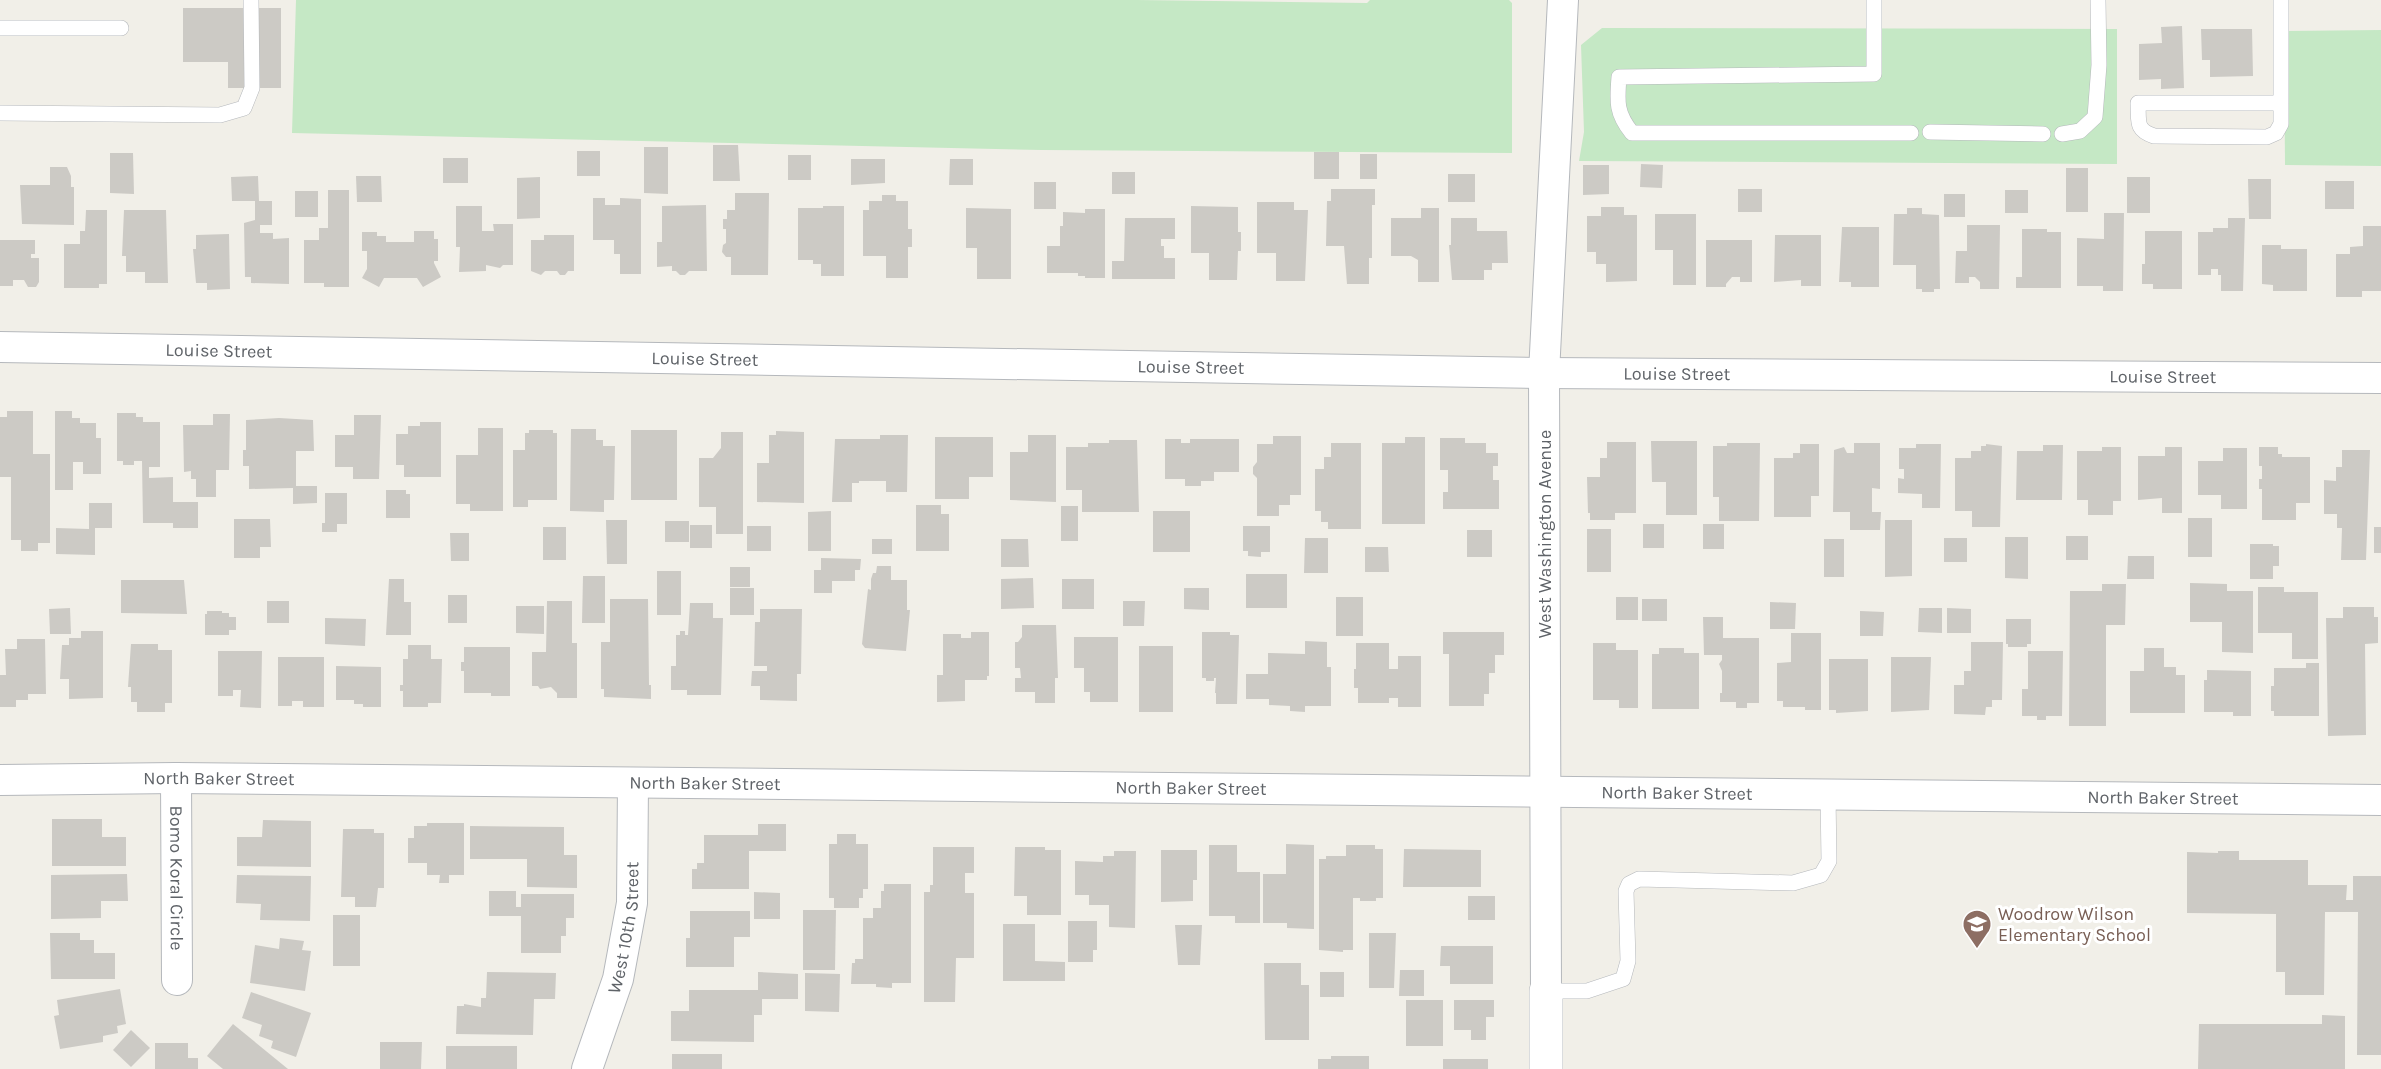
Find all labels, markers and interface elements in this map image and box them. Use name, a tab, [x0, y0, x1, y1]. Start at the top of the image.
street label: Louise Street	[165, 339, 273, 363]
street label: Louise Street	[651, 347, 759, 371]
street label: Louise Street	[1137, 355, 1245, 379]
street label: Louise Street	[1623, 362, 1731, 385]
street label: Louise Street	[2109, 365, 2217, 388]
street label: West Washington Avenue	[1534, 430, 1556, 638]
street label: North Baker Street	[143, 767, 295, 790]
street label: North Baker Street	[629, 772, 781, 795]
street label: North Baker Street	[1115, 776, 1267, 800]
street label: North Baker Street	[1601, 781, 1753, 805]
street label: North Baker Street	[2087, 786, 2239, 810]
street label: Bomo Koral Circle	[165, 805, 188, 951]
street label: West 10th Street	[603, 861, 643, 997]
place label: Woodrow Wilson Elementary School	[1998, 903, 2151, 946]
school or university icon: Woodrow Wilson Elementary School	[1961, 908, 1993, 950]

